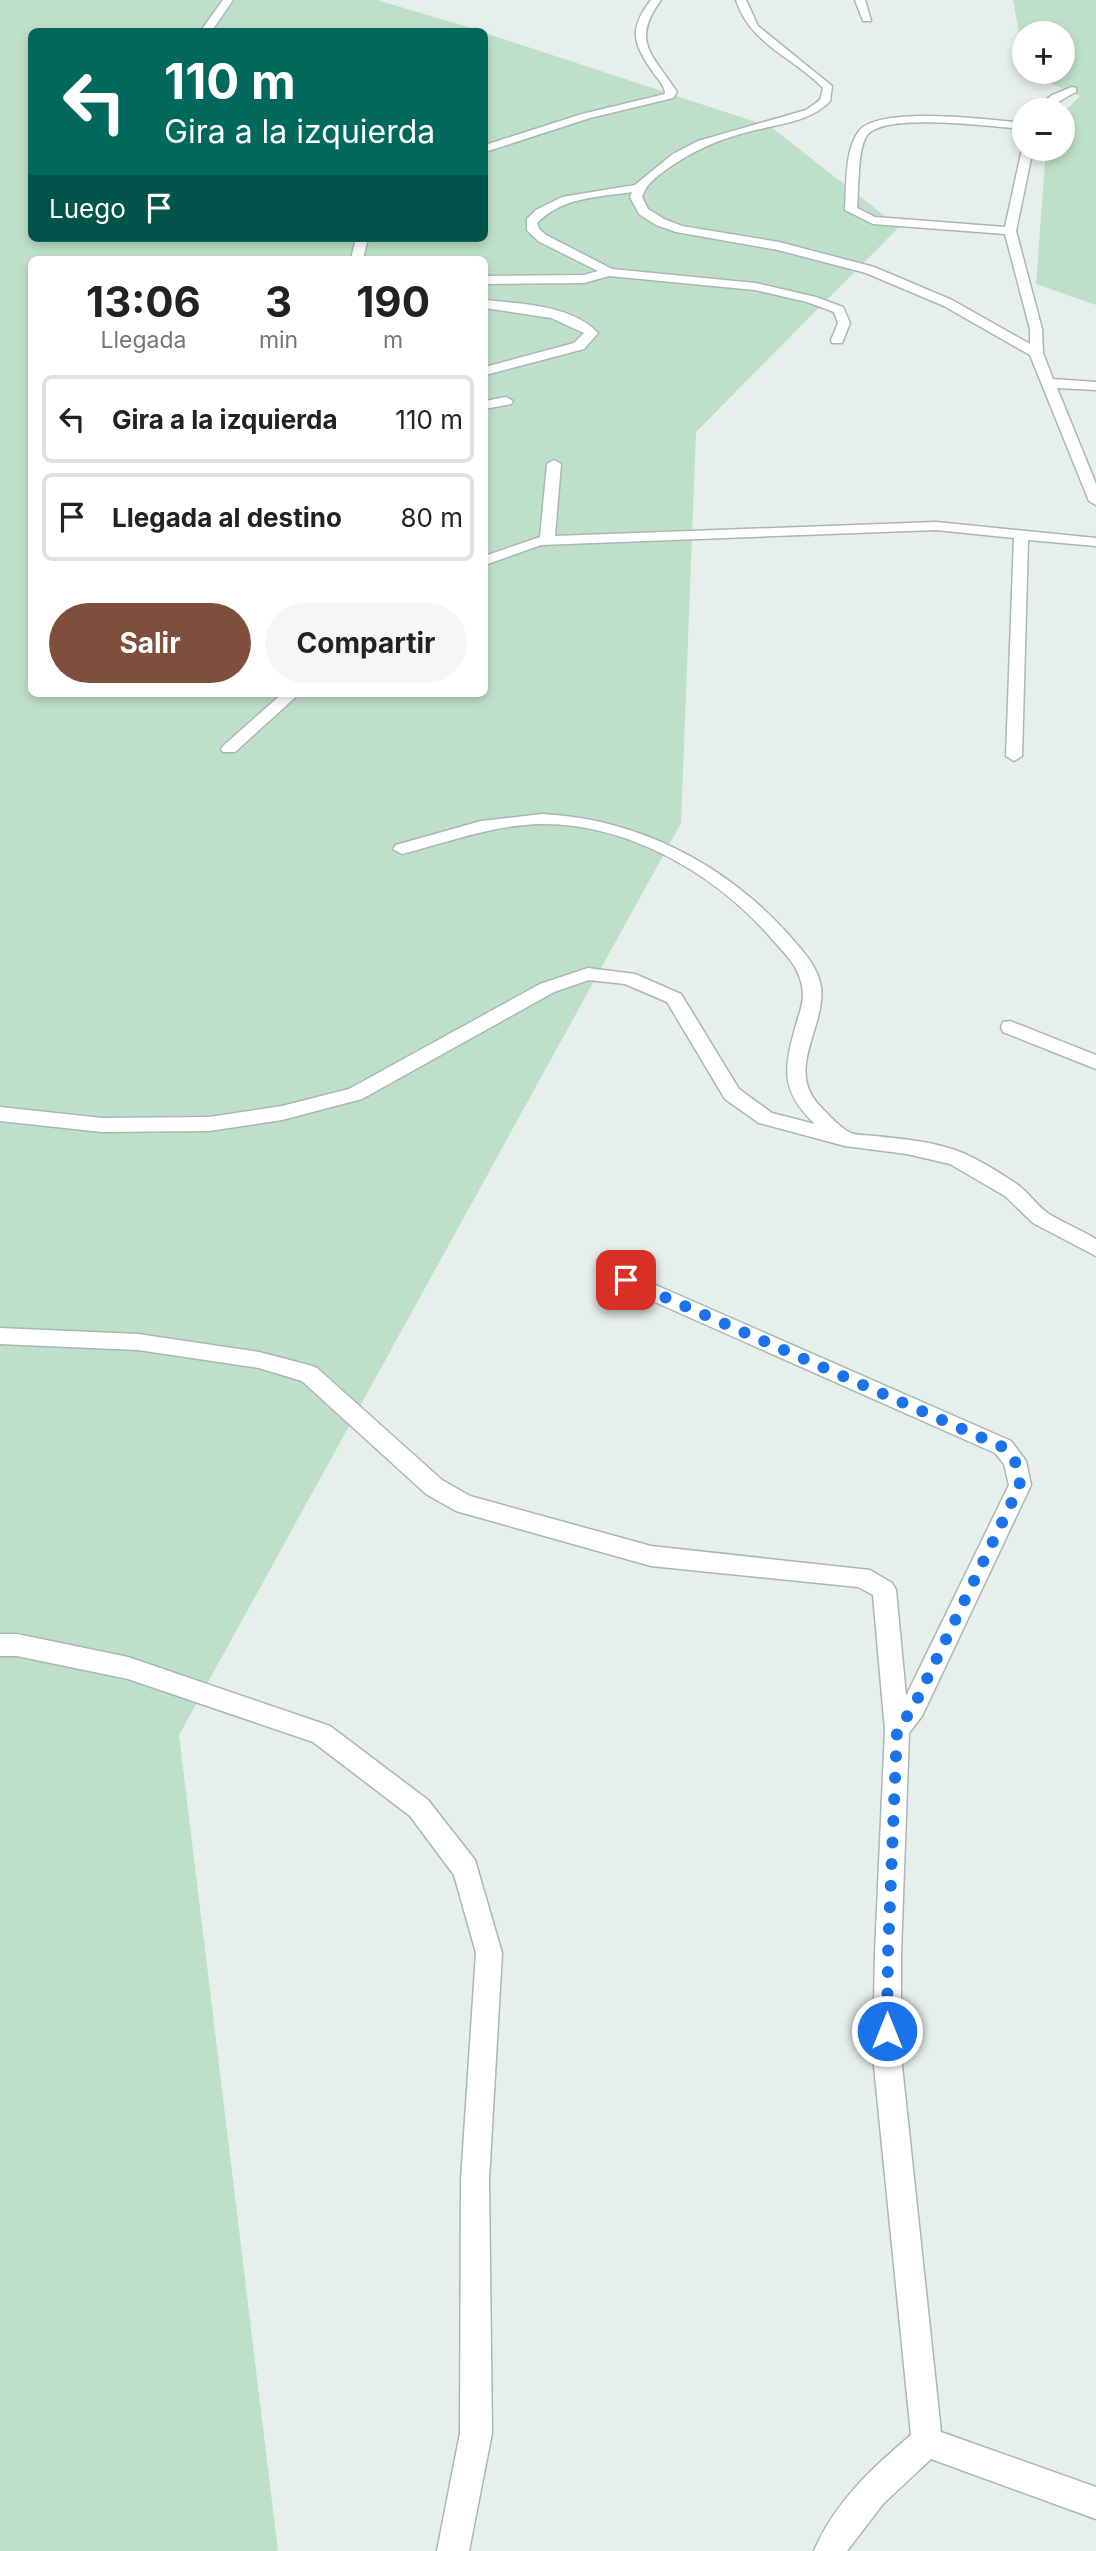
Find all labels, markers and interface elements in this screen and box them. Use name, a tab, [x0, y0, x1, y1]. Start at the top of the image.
map controls	[1012, 21, 1075, 161]
button: +	[1012, 21, 1075, 84]
text: 110 m	[164, 52, 296, 111]
icon: left	[49, 56, 140, 147]
button: −	[1012, 98, 1075, 161]
text: Gira a la izquierda	[164, 112, 435, 151]
icon: arrive	[140, 189, 178, 227]
text: Luego	[49, 193, 126, 224]
text: 13:06	[86, 276, 201, 327]
text: 3	[265, 276, 292, 327]
text: 190	[356, 276, 430, 327]
text: Llegada	[100, 326, 186, 354]
text: min	[259, 326, 298, 354]
text: m	[383, 326, 403, 354]
icon: left	[53, 400, 91, 438]
text: Gira a la izquierda	[112, 404, 338, 435]
text: 110 m	[395, 404, 463, 435]
icon: arrive	[53, 498, 91, 536]
text: Llegada al destino	[112, 502, 342, 533]
text: 80 m	[400, 502, 463, 533]
button: Salir	[49, 603, 251, 683]
button: Compartir	[265, 603, 467, 683]
pin	[596, 1250, 656, 1310]
icon: arrive	[607, 1261, 645, 1299]
position arrow	[850, 1994, 924, 2068]

